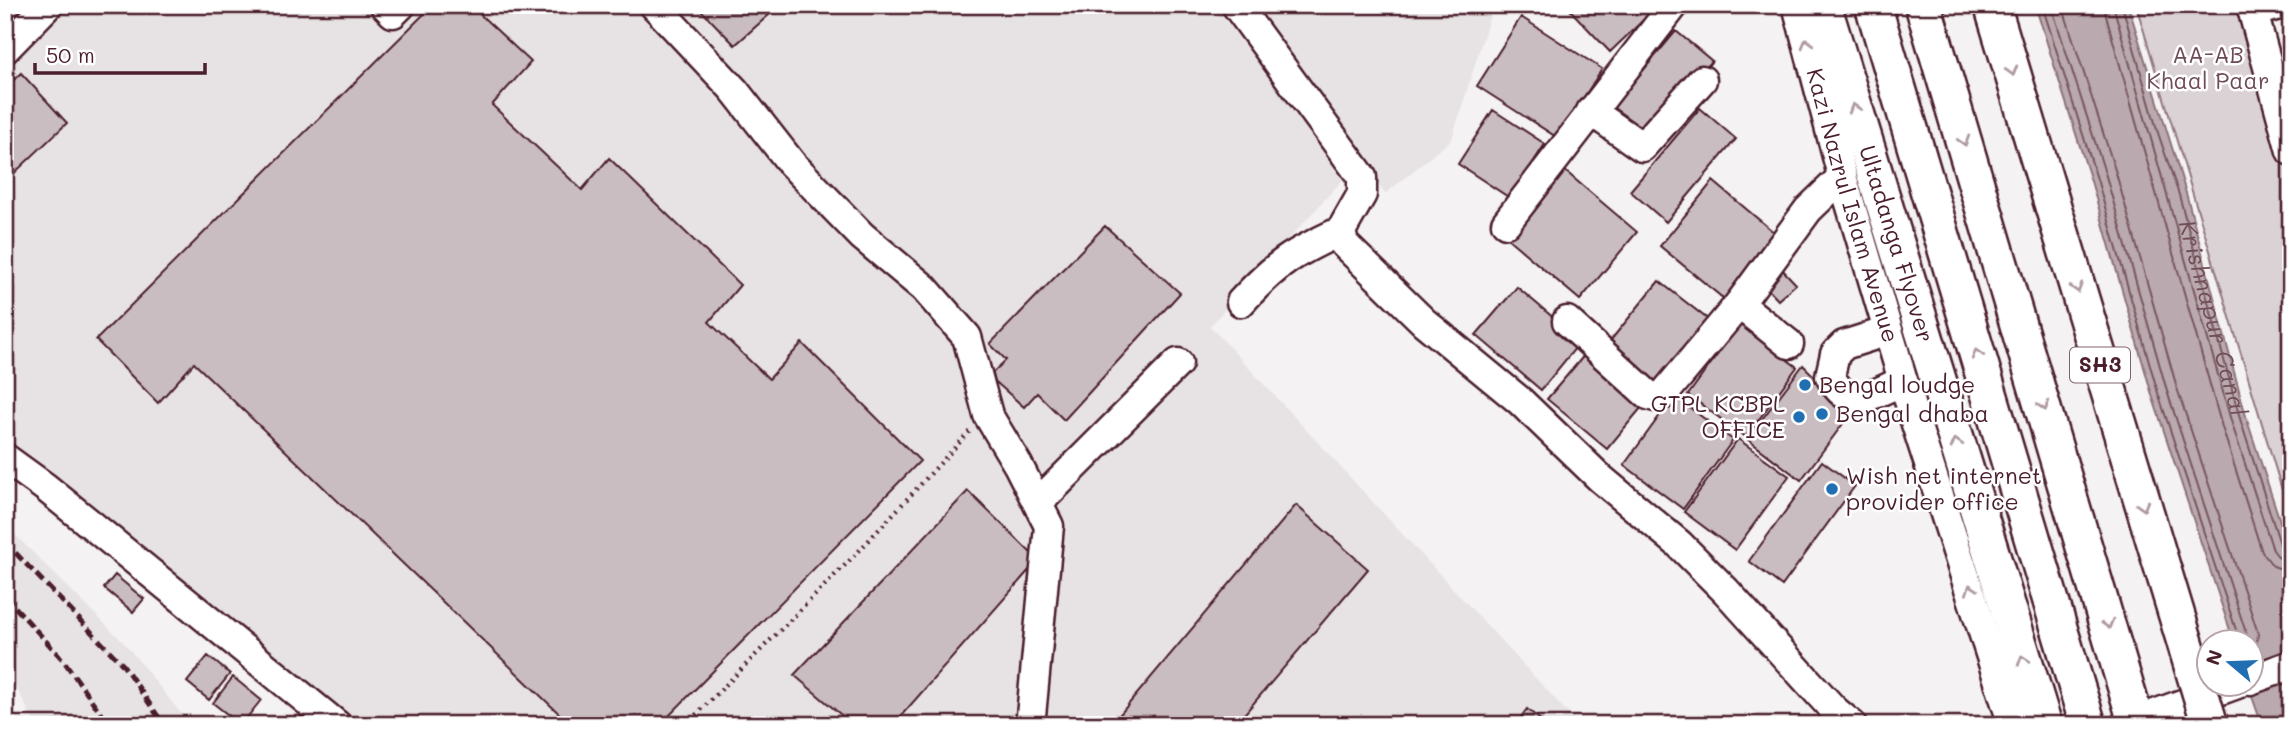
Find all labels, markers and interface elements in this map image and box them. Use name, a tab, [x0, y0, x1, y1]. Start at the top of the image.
scale bar	[35, 32, 205, 76]
one-way arrow	[1801, 37, 1815, 49]
park label: AA-AB Khaal Paar	[2147, 39, 2269, 95]
text: 50 m	[46, 41, 95, 68]
one-way arrow	[2003, 64, 2018, 76]
street label: Kazi Nazrul Islam Avenue	[1800, 65, 1907, 346]
one-way arrow	[1848, 102, 1863, 114]
one-way arrow	[1956, 135, 1971, 147]
street label: Ultadanga Flyover	[1853, 141, 1942, 346]
water label: Krishnapur Canal	[2173, 216, 2256, 419]
one-way arrow	[2069, 282, 2084, 294]
one-way arrow	[1970, 348, 1985, 360]
road number: SH3	[2070, 348, 2130, 382]
place label: Bengal loudge	[1819, 369, 1975, 399]
marker: Bengal loudge	[1797, 377, 1813, 393]
place label: GTPL KCBPL OFFICE	[1651, 388, 1785, 444]
place label: Bengal dhaba	[1836, 398, 1989, 428]
one-way arrow	[2036, 399, 2051, 411]
marker: Bengal dhaba	[1814, 406, 1830, 422]
marker: GTPL KCBPL OFFICE	[1791, 409, 1807, 425]
one-way arrow	[1949, 437, 1964, 449]
place label: Wish net internet provider office	[1846, 460, 2042, 516]
marker: Wish net internet provider office	[1824, 481, 1840, 497]
one-way arrow	[2134, 500, 2149, 512]
one-way arrow	[1965, 584, 1979, 596]
one-way arrow	[2100, 618, 2114, 630]
north arrow	[2194, 628, 2264, 698]
text: N	[2199, 646, 2228, 668]
one-way arrow	[2017, 654, 2032, 666]

